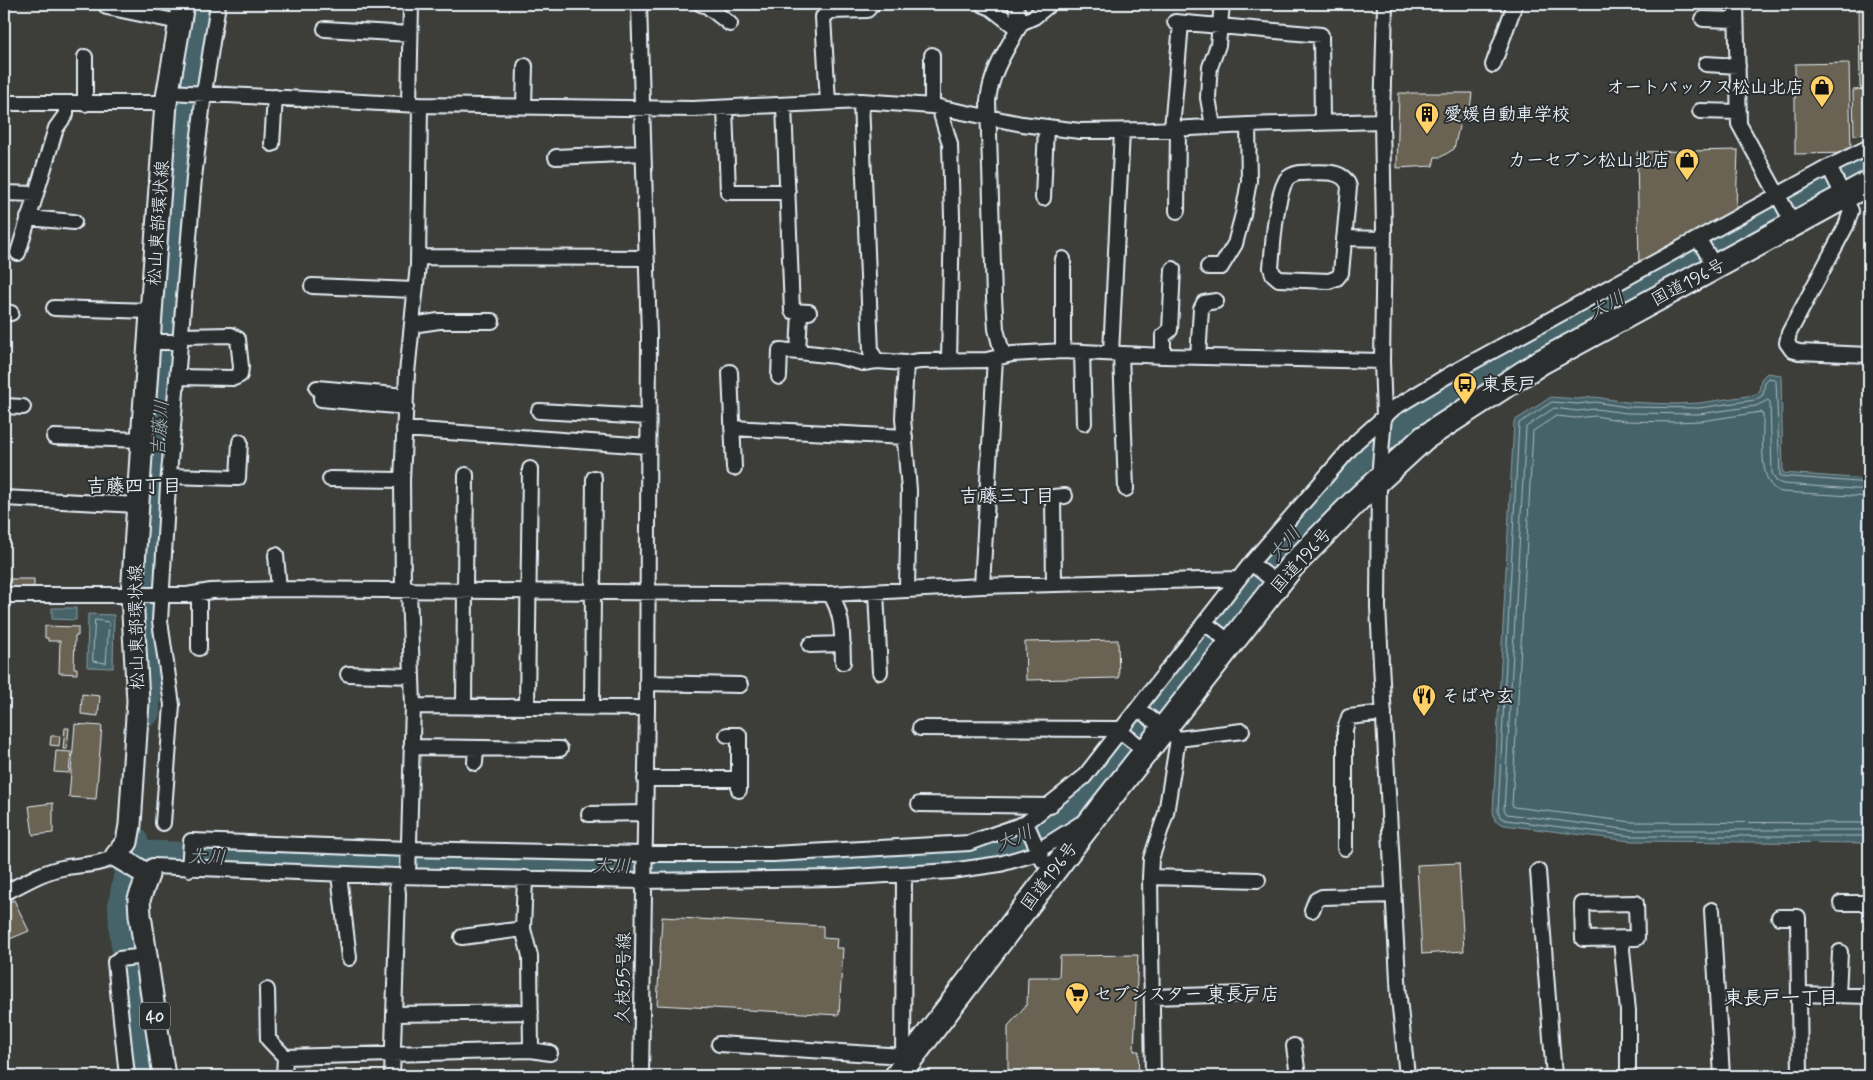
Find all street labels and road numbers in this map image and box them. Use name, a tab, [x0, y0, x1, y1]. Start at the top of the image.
street label: 松山東部環状線	[143, 159, 175, 287]
street label: 国道196号	[1647, 253, 1730, 313]
street label: 国道196号	[1266, 522, 1338, 599]
street label: 松山東部環状線	[124, 564, 150, 690]
street label: 国道196号	[1016, 837, 1084, 916]
street label: 久枝55号線	[611, 932, 637, 1024]
road number: 40	[140, 1002, 170, 1030]

